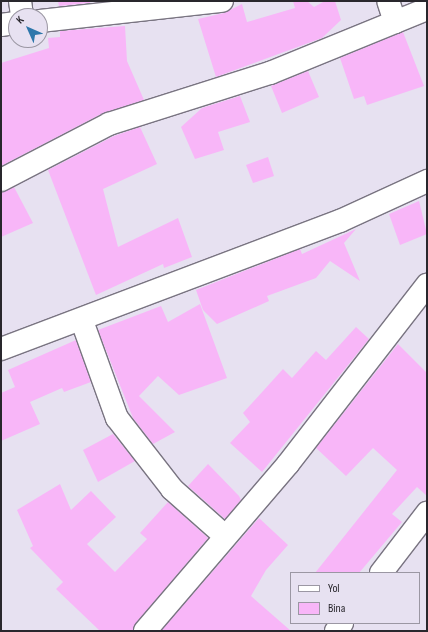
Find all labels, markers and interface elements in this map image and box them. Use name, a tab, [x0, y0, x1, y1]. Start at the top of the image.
north arrow	[8, 8, 48, 48]
text: K	[13, 13, 26, 26]
legend	[290, 572, 420, 624]
text: Yol	[328, 581, 340, 596]
text: Bina	[328, 601, 345, 616]

